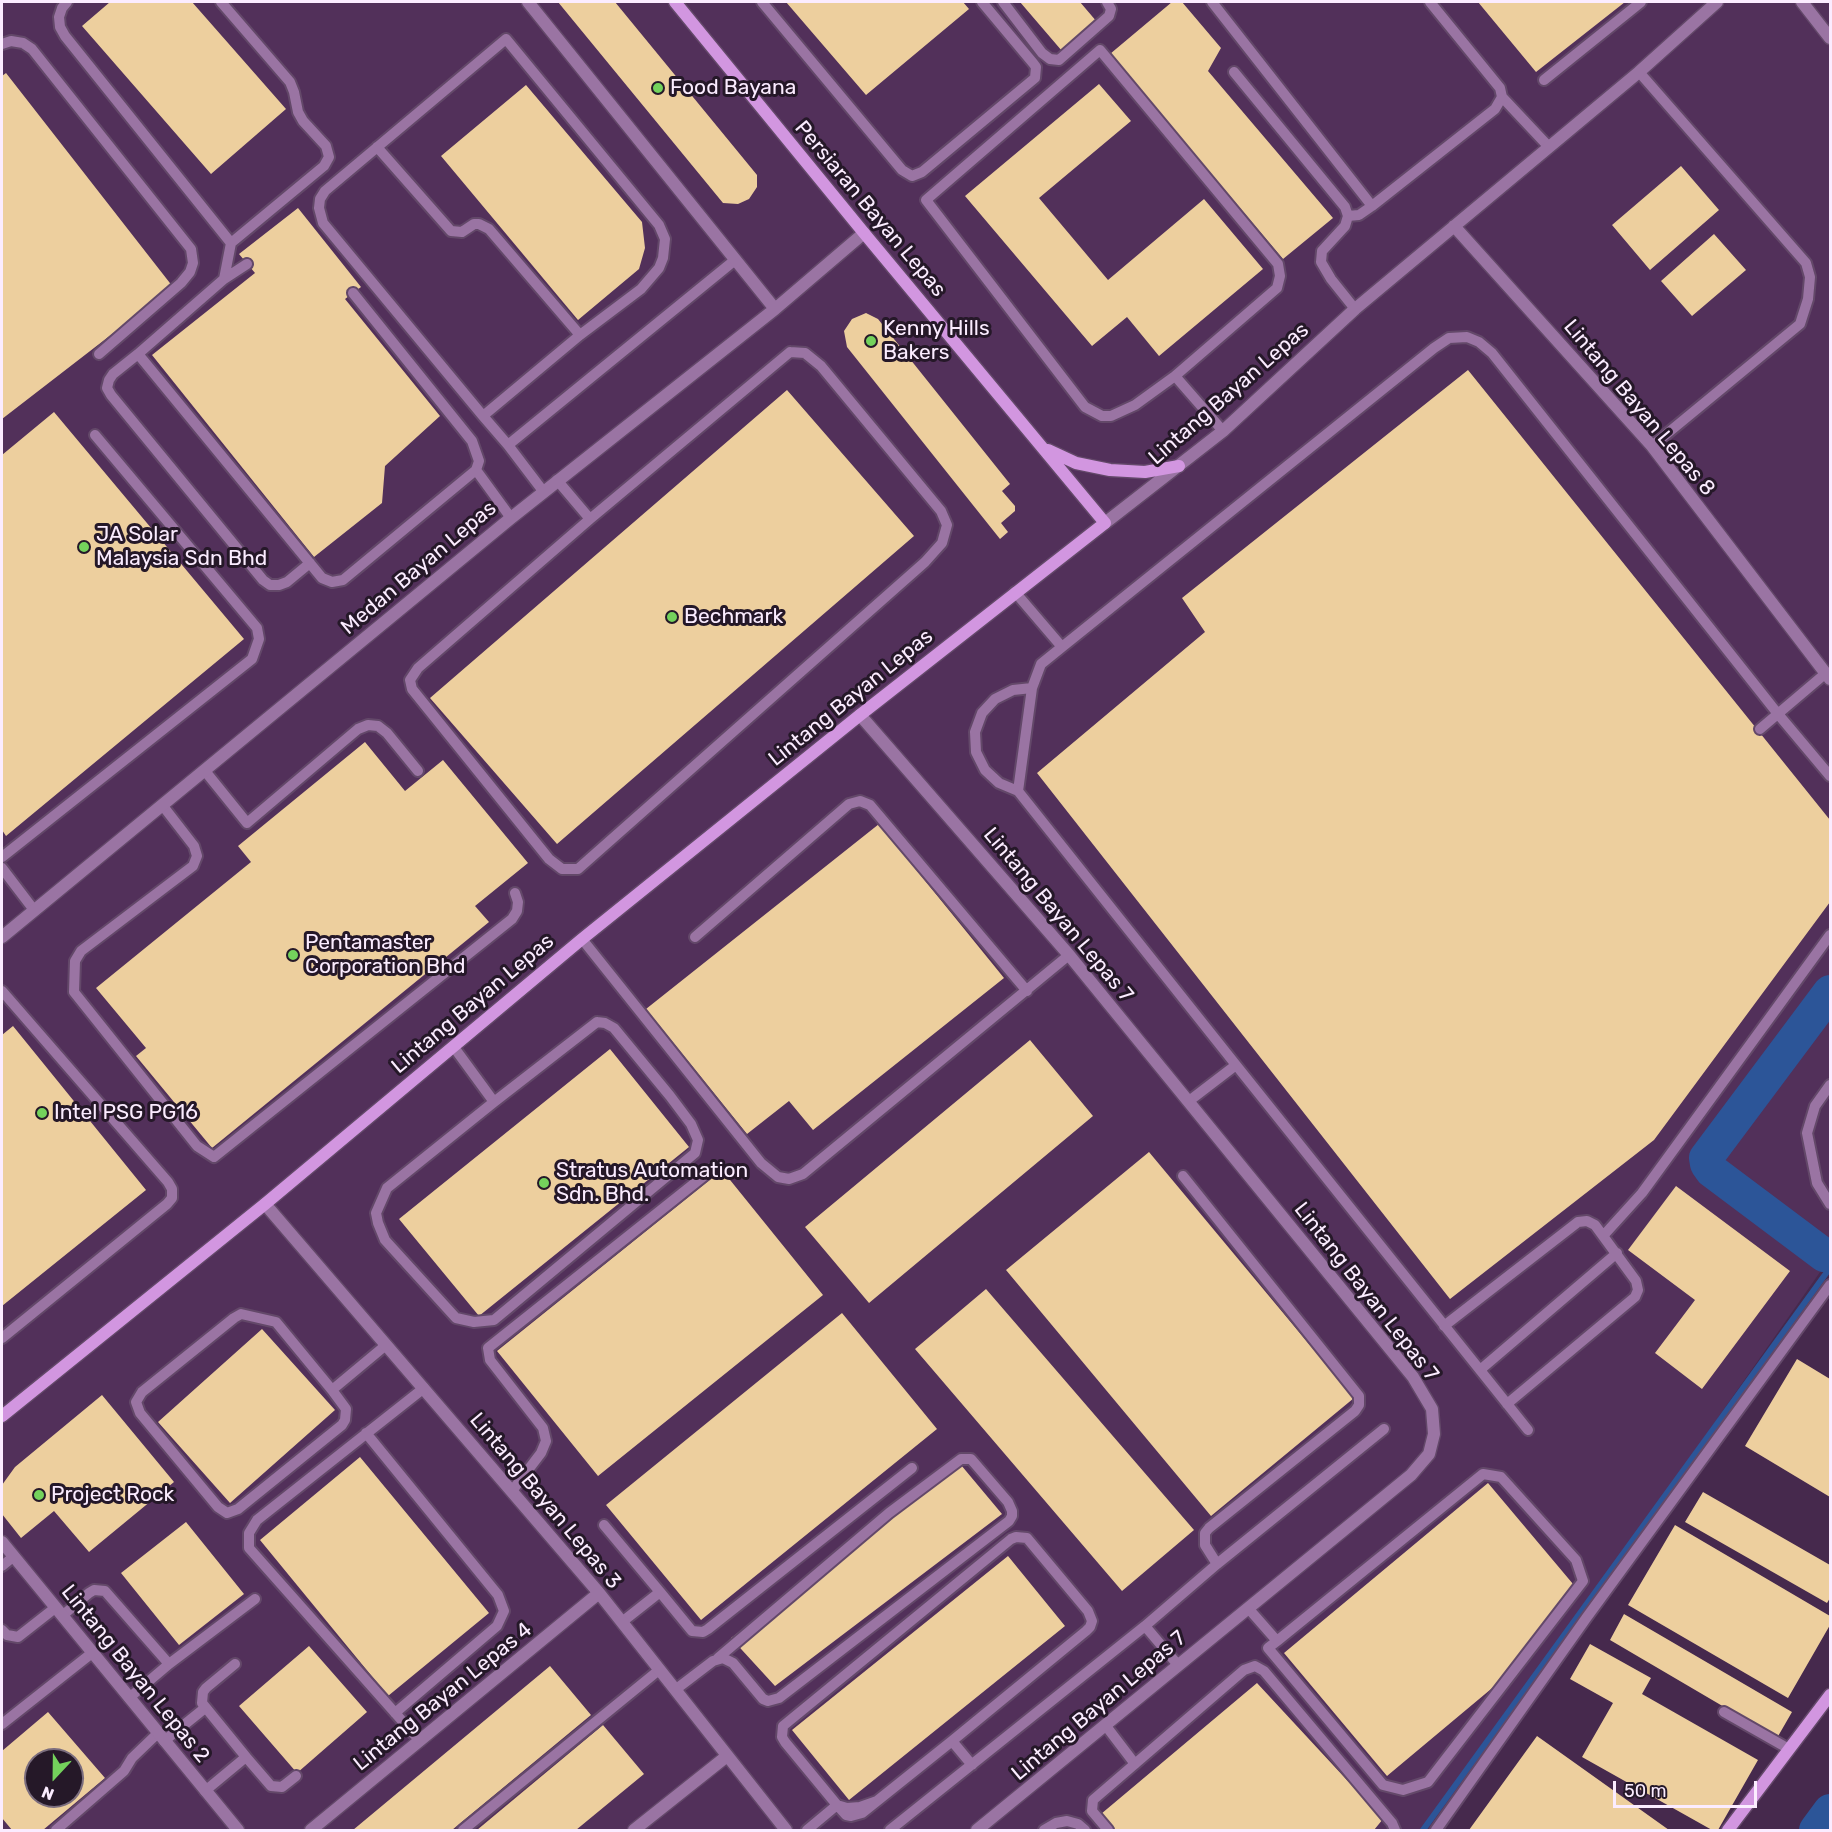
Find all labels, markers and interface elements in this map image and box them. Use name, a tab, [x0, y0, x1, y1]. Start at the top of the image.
place label: Food Bayana	[670, 75, 796, 101]
marker: Food Bayana	[651, 81, 665, 95]
street label: Persiaran Bayan Lepas	[789, 116, 951, 302]
street label: Lintang Bayan Lepas 8	[1558, 315, 1720, 501]
place label: Kenny Hills Bakers	[883, 316, 990, 366]
street label: Lintang Bayan Lepas	[1144, 318, 1314, 470]
marker: Kenny Hills Bakers	[864, 334, 878, 348]
street label: Medan Bayan Lepas	[336, 496, 502, 640]
place label: JA Solar Malaysia Sdn Bhd	[96, 522, 267, 572]
marker: JA Solar Malaysia Sdn Bhd	[77, 540, 91, 554]
place label: Bechmark	[684, 604, 783, 630]
marker: Bechmark	[665, 610, 679, 624]
street label: Lintang Bayan Lepas	[764, 624, 938, 772]
street label: Lintang Bayan Lepas 7	[978, 823, 1138, 1007]
street label: Lintang Bayan Lepas	[387, 929, 559, 1079]
place label: Pentamaster Corporation Bhd	[305, 930, 465, 980]
marker: Pentamaster Corporation Bhd	[286, 948, 300, 962]
place label: Intel PSG PG16	[54, 1100, 198, 1126]
marker: Intel PSG PG16	[35, 1106, 49, 1120]
place label: Stratus Automation Sdn. Bhd.	[556, 1158, 748, 1208]
marker: Stratus Automation Sdn. Bhd.	[537, 1176, 551, 1190]
street label: Lintang Bayan Lepas 7	[1288, 1198, 1444, 1386]
street label: Lintang Bayan Lepas 3	[464, 1408, 626, 1594]
place label: Project Rock	[51, 1482, 174, 1508]
marker: Project Rock	[32, 1488, 46, 1502]
street label: Lintang Bayan Lepas 2	[56, 1580, 214, 1768]
street label: Lintang Bayan Lepas 4	[349, 1617, 537, 1777]
street label: Lintang Bayan Lepas 7	[1007, 1626, 1191, 1786]
north arrow	[24, 1748, 84, 1808]
scale bar	[1616, 1769, 1760, 1807]
text: 50 m	[1624, 1780, 1667, 1802]
text: N	[39, 1782, 57, 1804]

